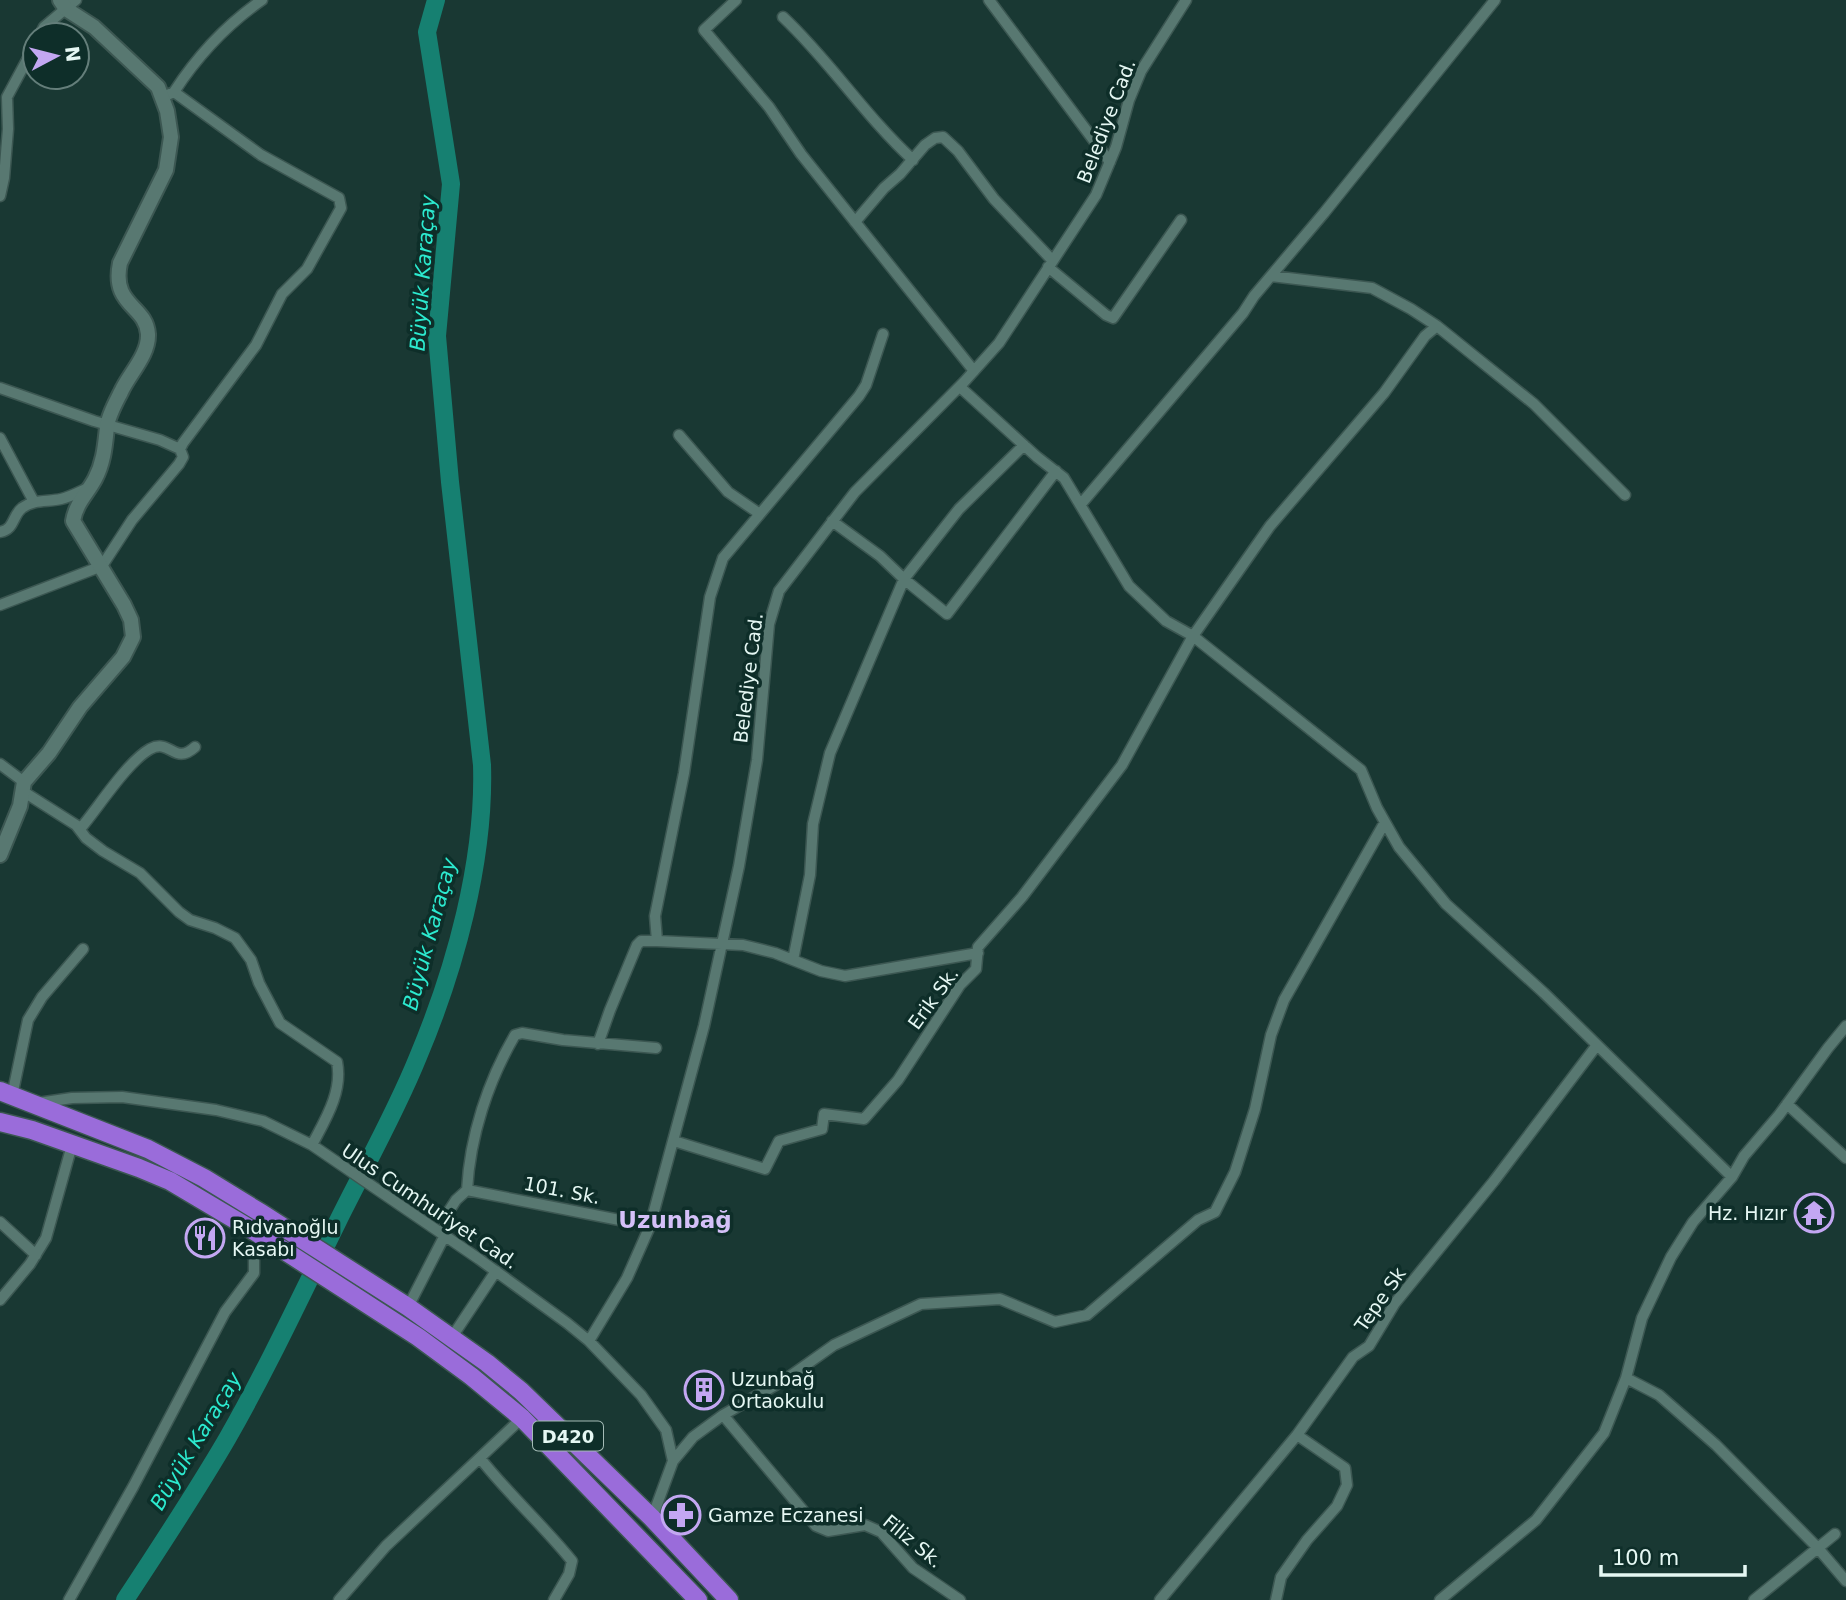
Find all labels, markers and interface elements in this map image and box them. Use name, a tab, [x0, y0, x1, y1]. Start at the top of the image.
north arrow	[21, 21, 91, 91]
text: N	[61, 45, 85, 63]
street label: Belediye Cad.	[1072, 56, 1140, 186]
water label: Büyük Karaçay	[406, 194, 440, 352]
street label: Belediye Cad.	[729, 612, 767, 744]
water label: Büyük Karaçay	[398, 855, 462, 1013]
street label: Erik Sk.	[903, 963, 963, 1033]
street label: Ulus Cumhuriyet Cad.	[338, 1139, 522, 1273]
street label: 101. Sk.	[522, 1172, 602, 1208]
temple icon: Hz. Hızır	[1793, 1192, 1835, 1234]
place label: Hz. Hızır	[1708, 1202, 1787, 1224]
district label: Uzunbağ	[618, 1207, 732, 1233]
place label: Rıdvanoğlu Kasabı	[232, 1216, 338, 1260]
restaurant icon: Rıdvanoğlu Kasabı	[184, 1217, 226, 1259]
street label: Tepe Sk	[1350, 1263, 1410, 1336]
water label: Büyük Karaçay	[145, 1367, 247, 1514]
place label: Uzunbağ Ortaokulu	[731, 1368, 824, 1412]
building icon: Uzunbağ Ortaokulu	[683, 1369, 725, 1411]
road number: D420	[533, 1422, 603, 1450]
pharmacy icon: Gamze Eczanesi	[660, 1494, 702, 1536]
place label: Gamze Eczanesi	[708, 1504, 864, 1526]
street label: Filiz Sk.	[879, 1510, 947, 1572]
scale bar	[1601, 1534, 1744, 1578]
text: 100 m	[1612, 1546, 1679, 1570]

